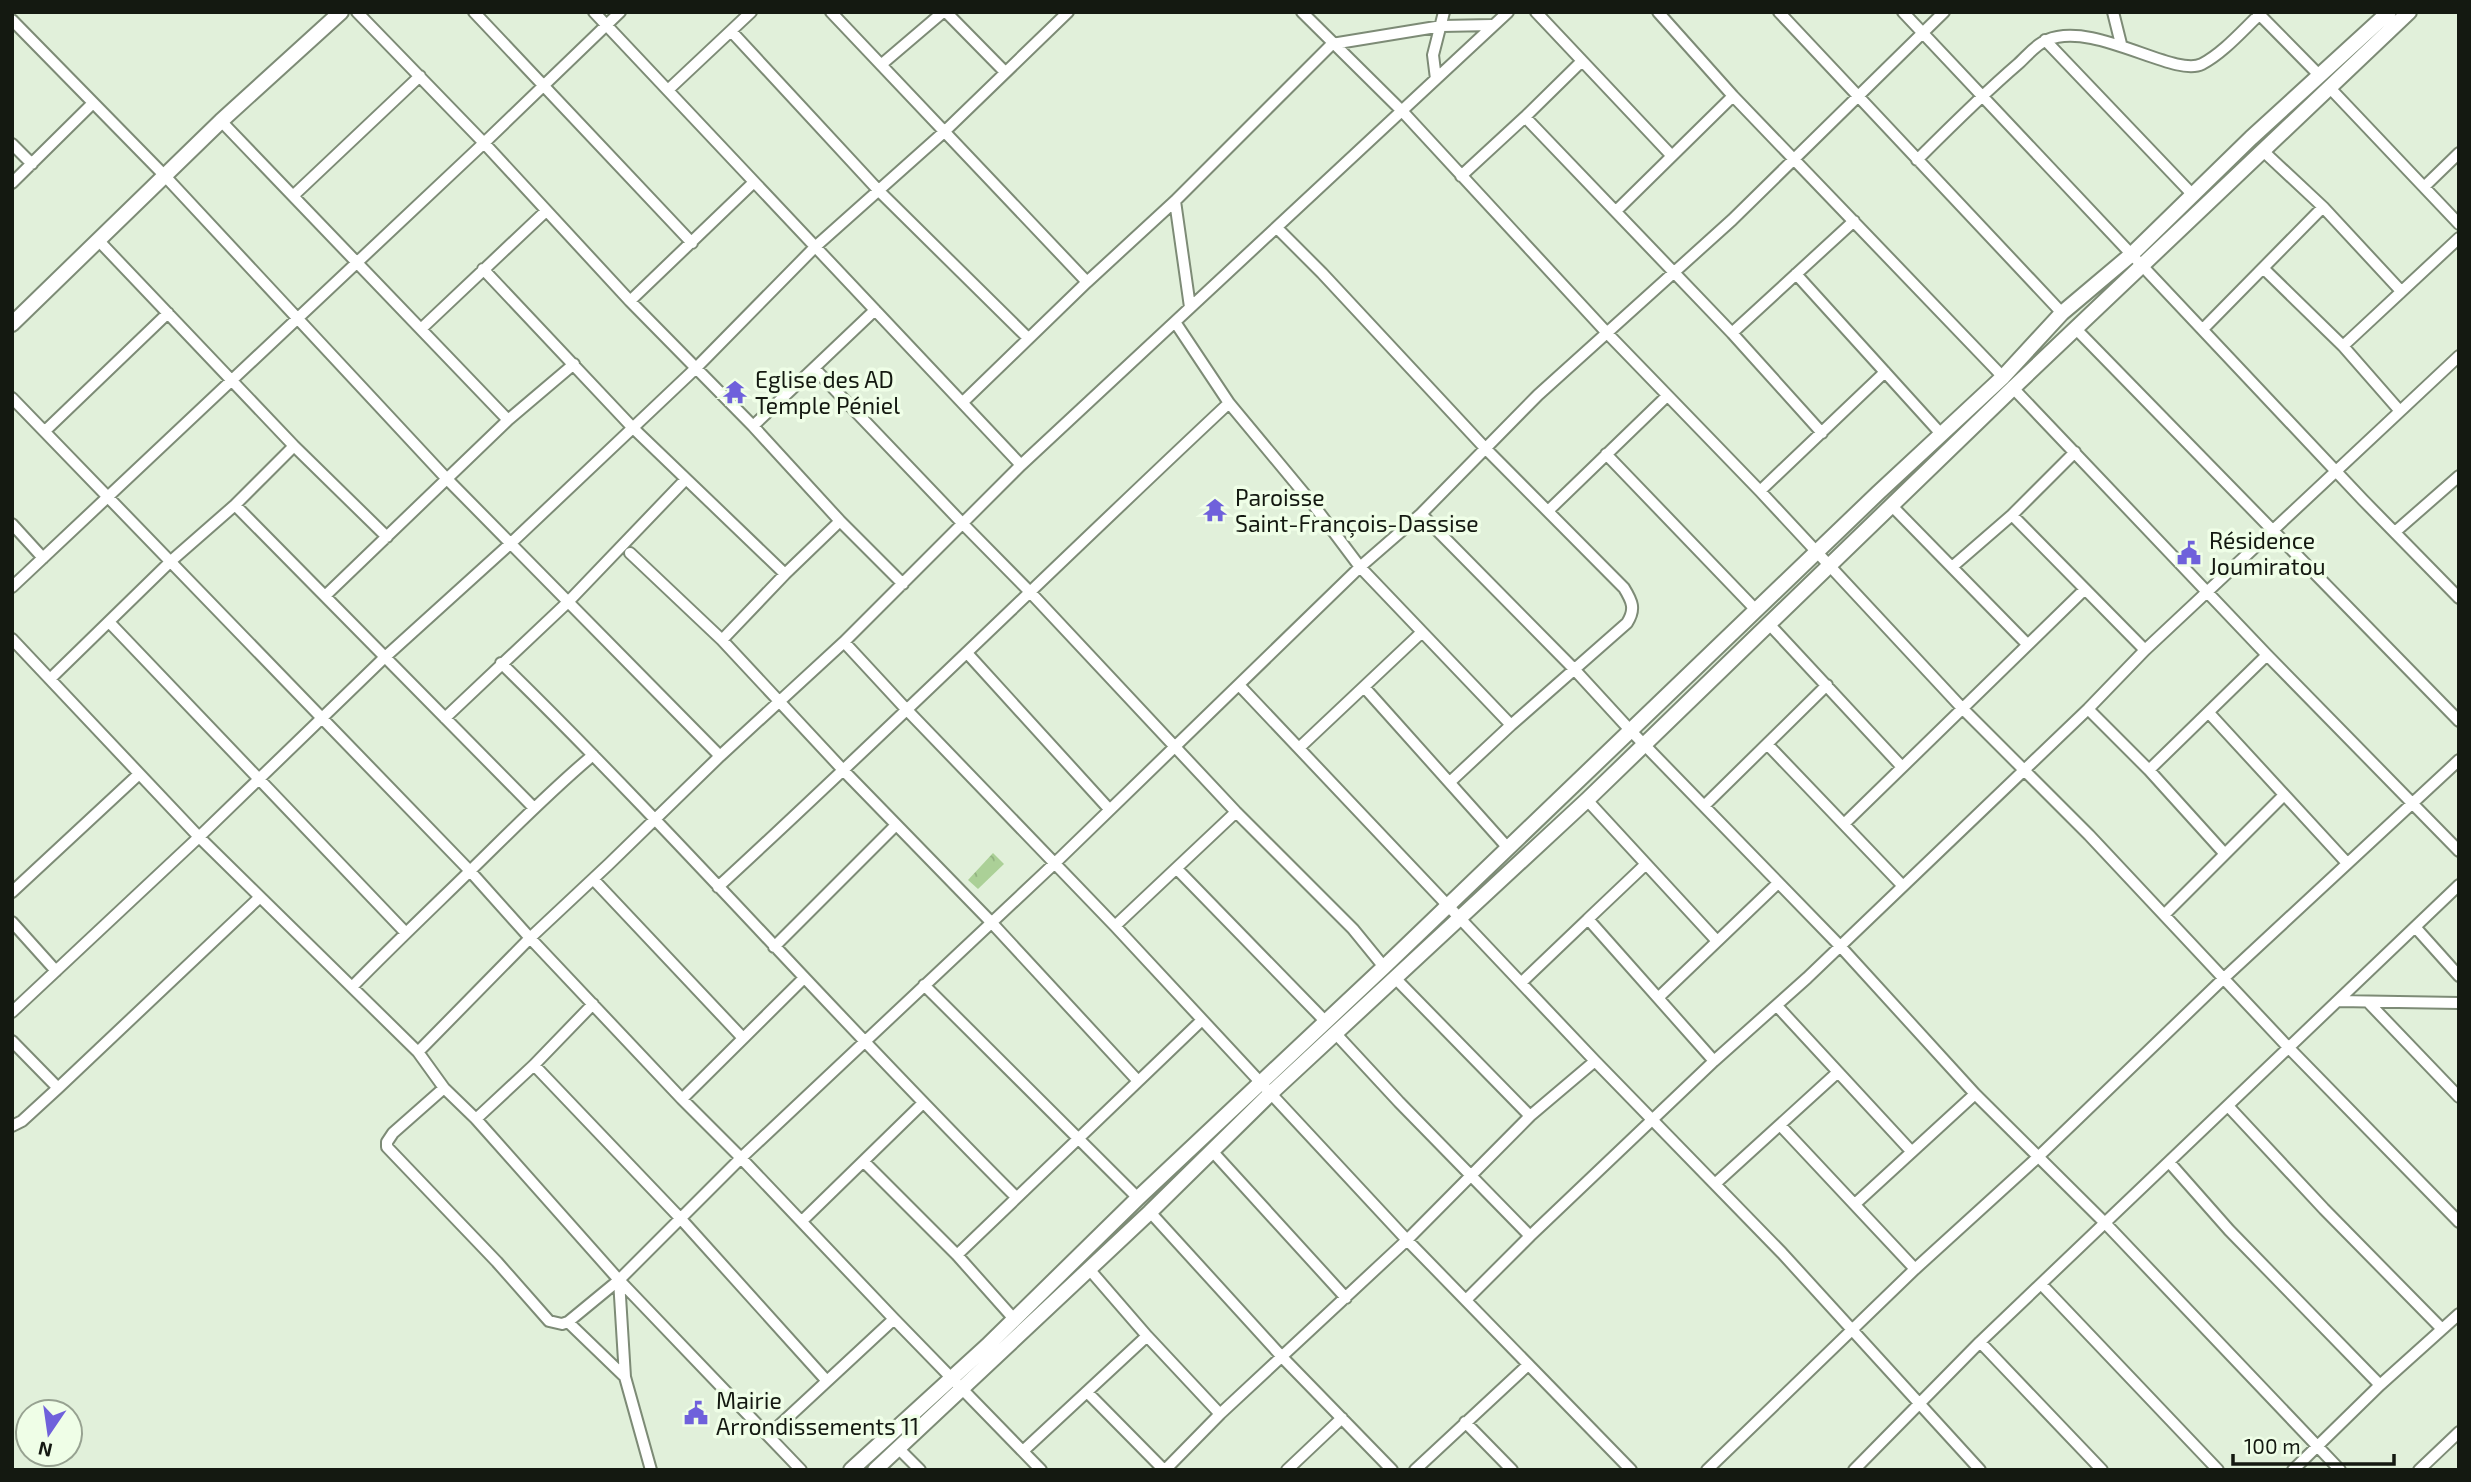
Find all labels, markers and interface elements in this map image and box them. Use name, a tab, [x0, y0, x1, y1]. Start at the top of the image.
place label: Eglise des AD Temple Péniel	[755, 365, 900, 419]
temple icon: Eglise des AD Temple Péniel	[721, 378, 749, 406]
place label: Paroisse Saint-François-Dassise	[1235, 483, 1479, 538]
temple icon: Paroisse Saint-François-Dassise	[1201, 496, 1229, 524]
place label: Résidence Joumiratou	[2209, 526, 2326, 580]
public building icon: Résidence Joumiratou	[2175, 539, 2203, 567]
place label: Mairie Arrondissements 11	[716, 1386, 919, 1440]
north arrow	[14, 1398, 84, 1468]
public building icon: Mairie Arrondissements 11	[682, 1399, 710, 1427]
scale bar	[2233, 1422, 2394, 1466]
text: 100 m	[2244, 1433, 2301, 1458]
text: N	[36, 1437, 54, 1463]

